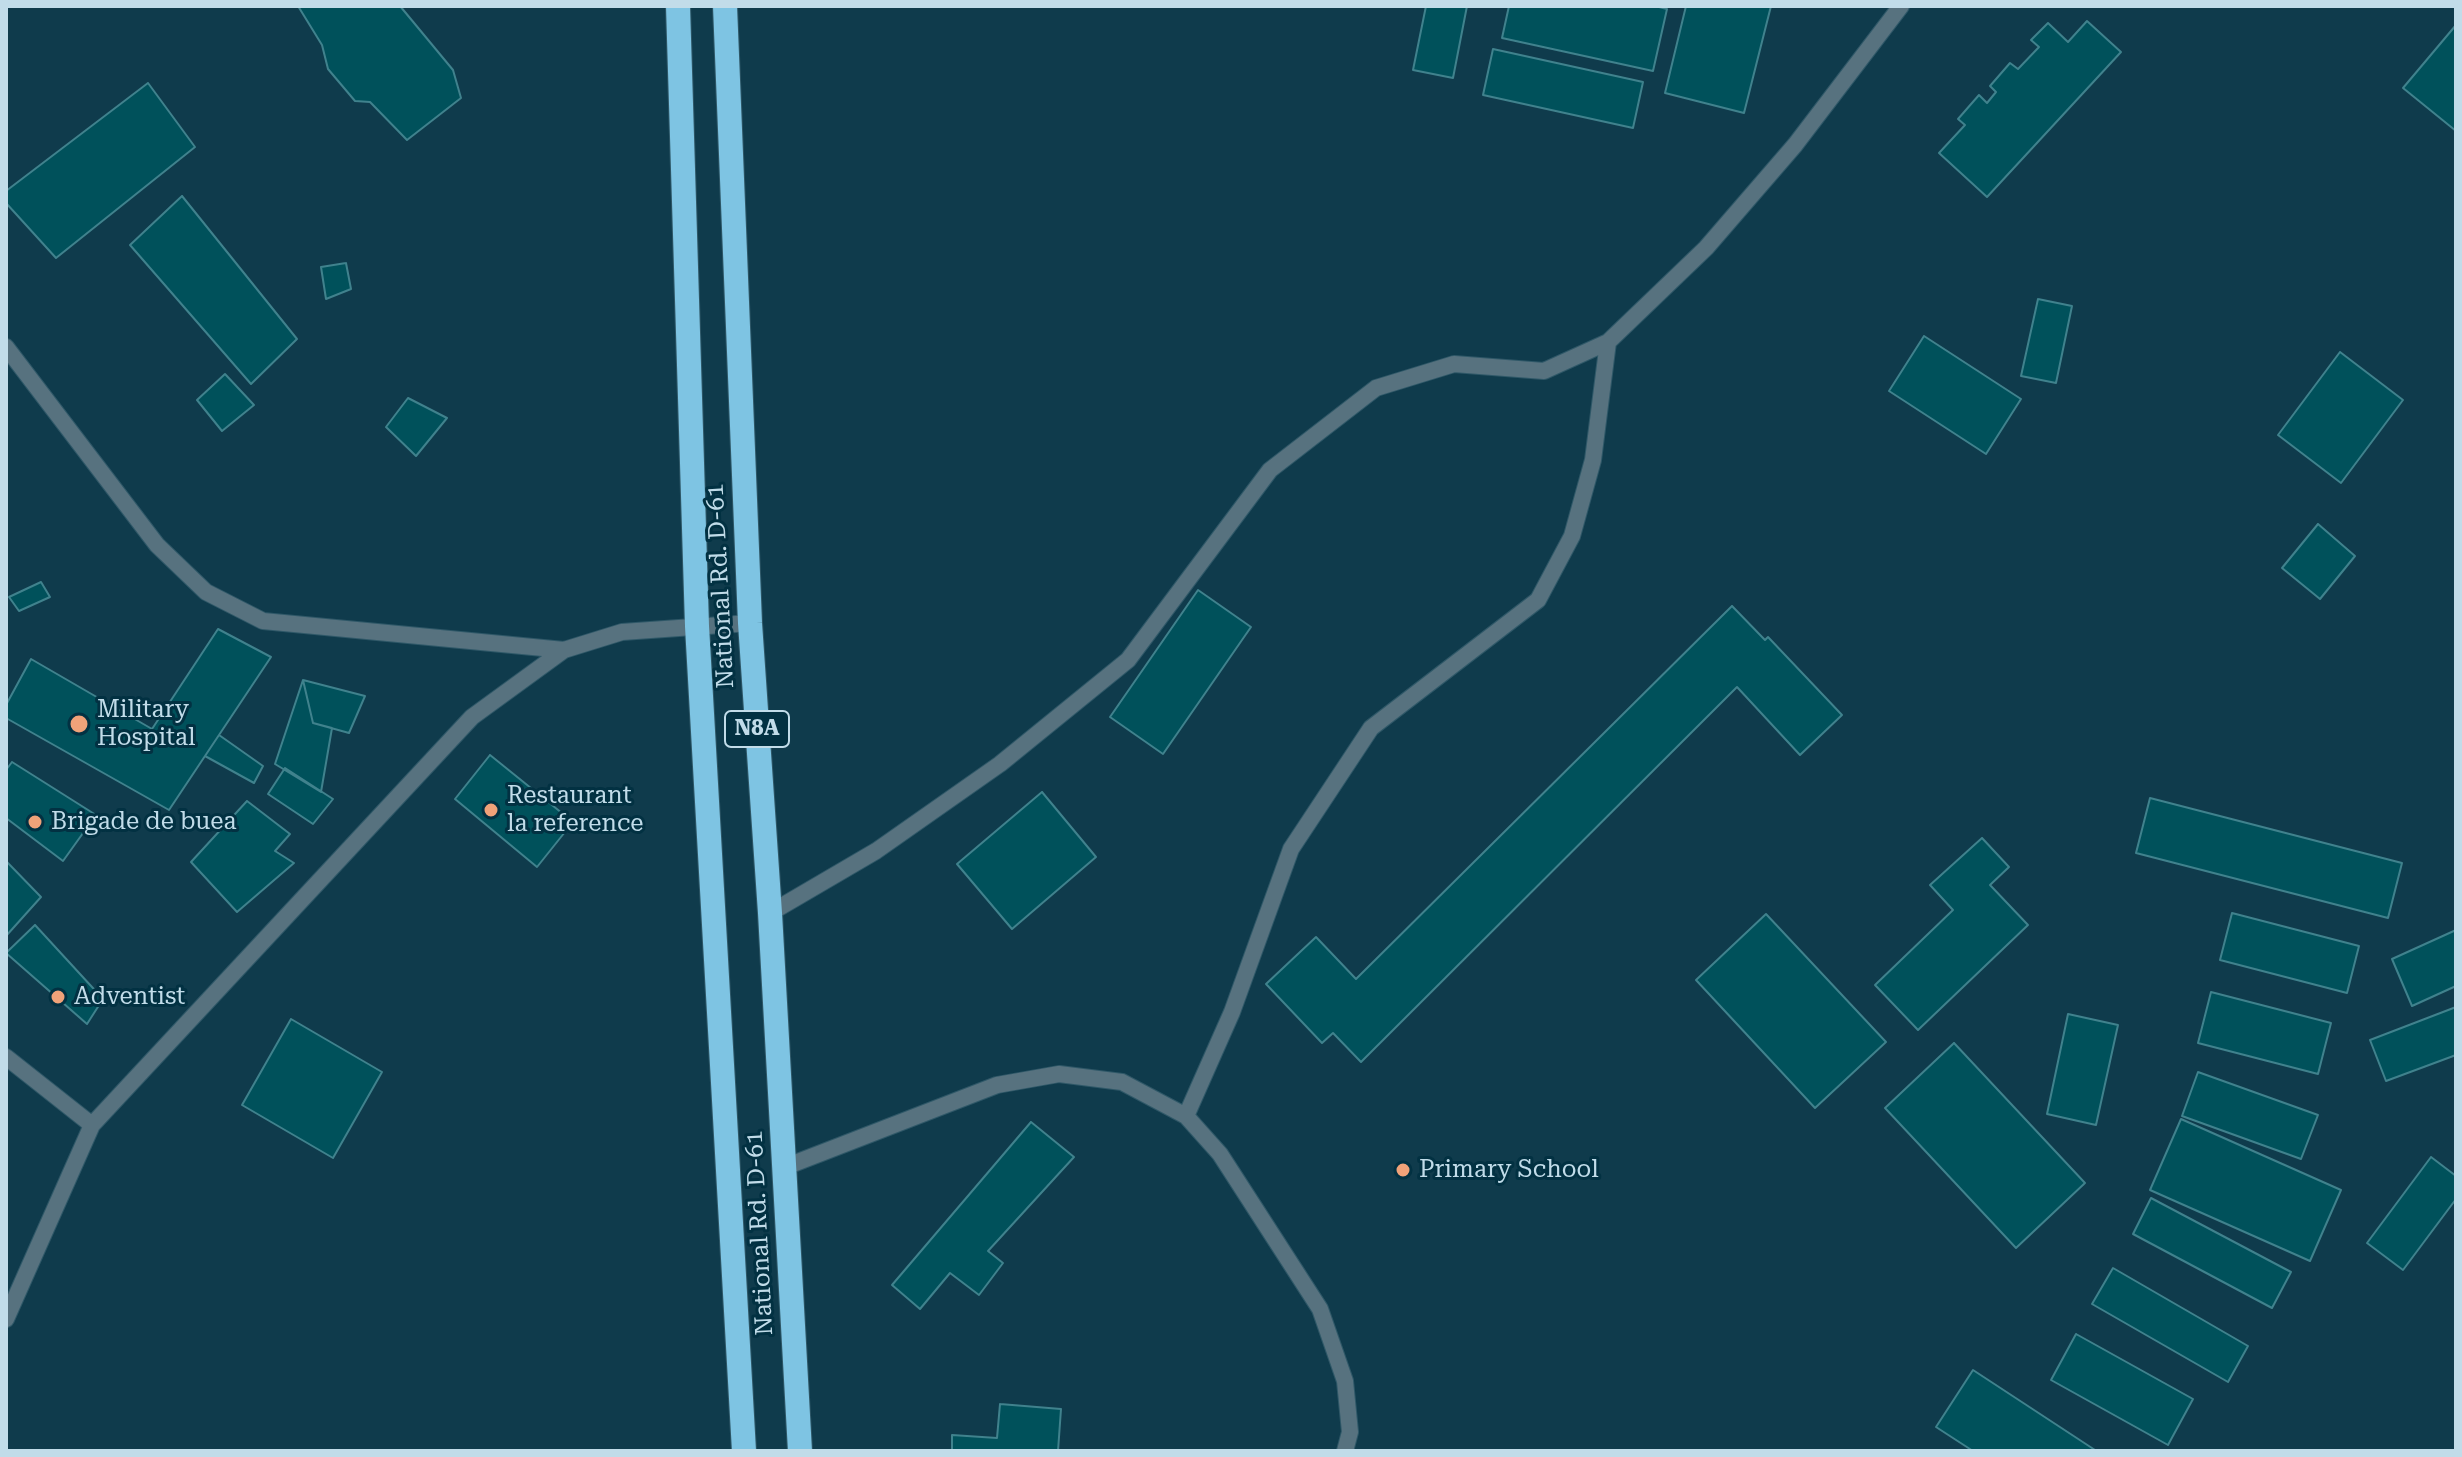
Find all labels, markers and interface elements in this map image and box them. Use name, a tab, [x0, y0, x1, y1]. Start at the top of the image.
street label: National Rd. D-61	[701, 483, 741, 689]
place label: Military Hospital	[97, 696, 195, 752]
road number: N8A	[725, 711, 789, 747]
marker: Military Hospital	[68, 713, 90, 735]
place label: Restaurant la reference	[507, 782, 643, 838]
marker: Restaurant la reference	[482, 801, 500, 819]
place label: Brigade de buea	[51, 808, 236, 836]
marker: Brigade de buea	[26, 813, 44, 831]
place label: Adventist	[74, 983, 185, 1011]
marker: Adventist	[49, 988, 67, 1006]
street label: National Rd. D-61	[740, 1130, 780, 1336]
place label: Primary School	[1419, 1156, 1599, 1184]
marker: Primary School	[1394, 1161, 1412, 1179]

